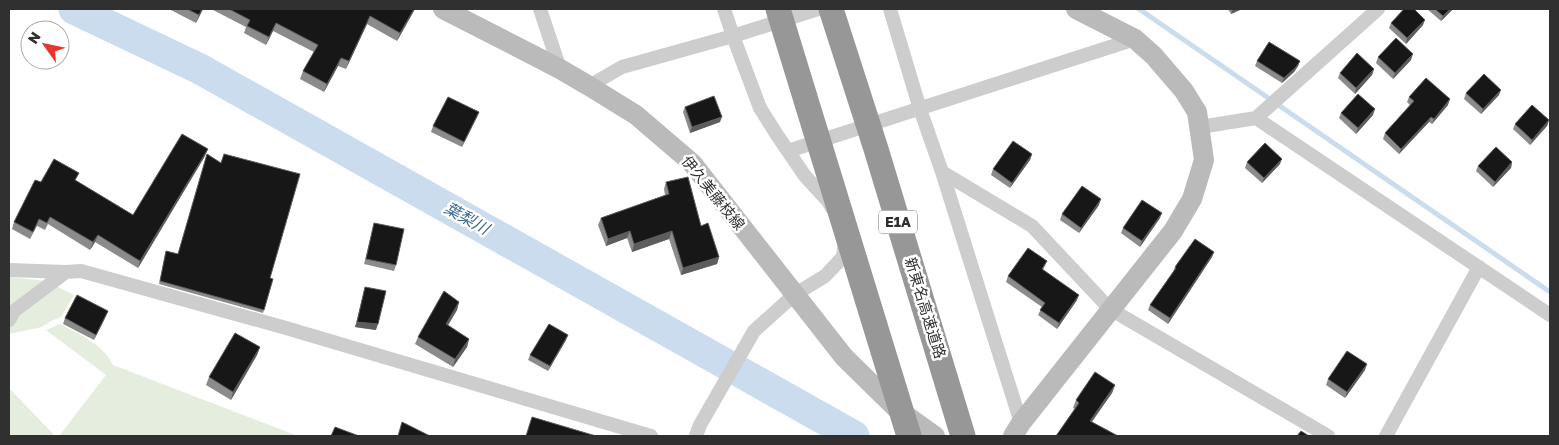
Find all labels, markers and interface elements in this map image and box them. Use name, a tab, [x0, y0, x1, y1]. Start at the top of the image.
north arrow	[20, 20, 70, 70]
text: N	[24, 29, 44, 47]
street label: 伊久美藤枝線	[678, 152, 749, 233]
water label: 葉梨川	[441, 198, 495, 239]
road number: E1A	[879, 210, 917, 233]
street label: 新東名高速道路	[902, 255, 950, 361]

